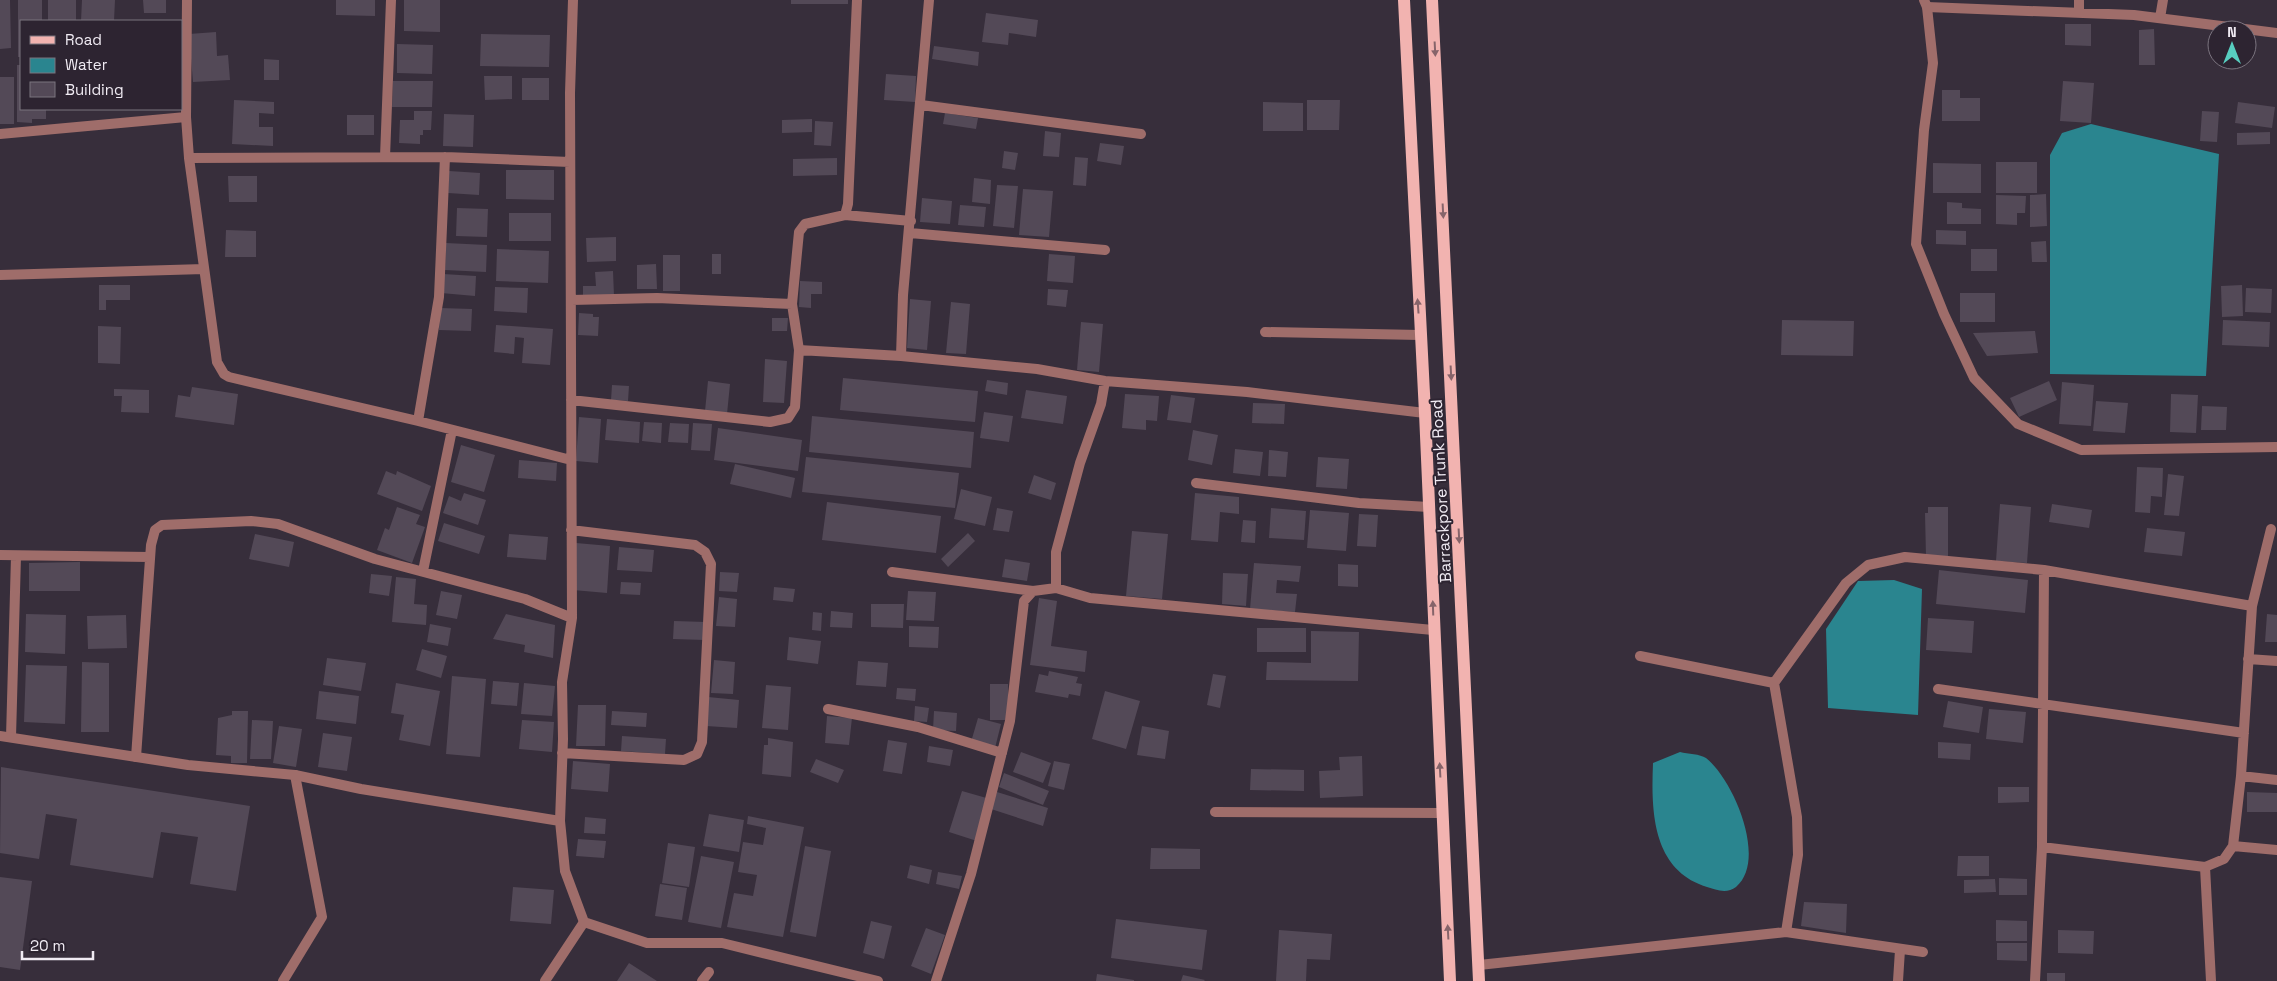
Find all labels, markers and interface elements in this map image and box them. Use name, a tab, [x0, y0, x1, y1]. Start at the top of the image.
legend	[20, 20, 182, 110]
north arrow	[2207, 20, 2257, 70]
text: N	[2227, 23, 2237, 41]
text: Road	[65, 30, 102, 49]
one-way arrow	[1431, 41, 1439, 57]
text: Water	[65, 55, 108, 74]
text: Building	[65, 80, 124, 99]
one-way arrow	[1439, 203, 1447, 219]
one-way arrow	[1414, 297, 1422, 313]
one-way arrow	[1447, 366, 1455, 382]
street label: Barrackpore Trunk Road	[1426, 399, 1456, 583]
one-way arrow	[1456, 528, 1464, 544]
one-way arrow	[1428, 599, 1436, 615]
one-way arrow	[1436, 762, 1444, 778]
one-way arrow	[1443, 924, 1451, 940]
scale bar	[22, 928, 94, 960]
text: 20 m	[30, 936, 65, 955]

